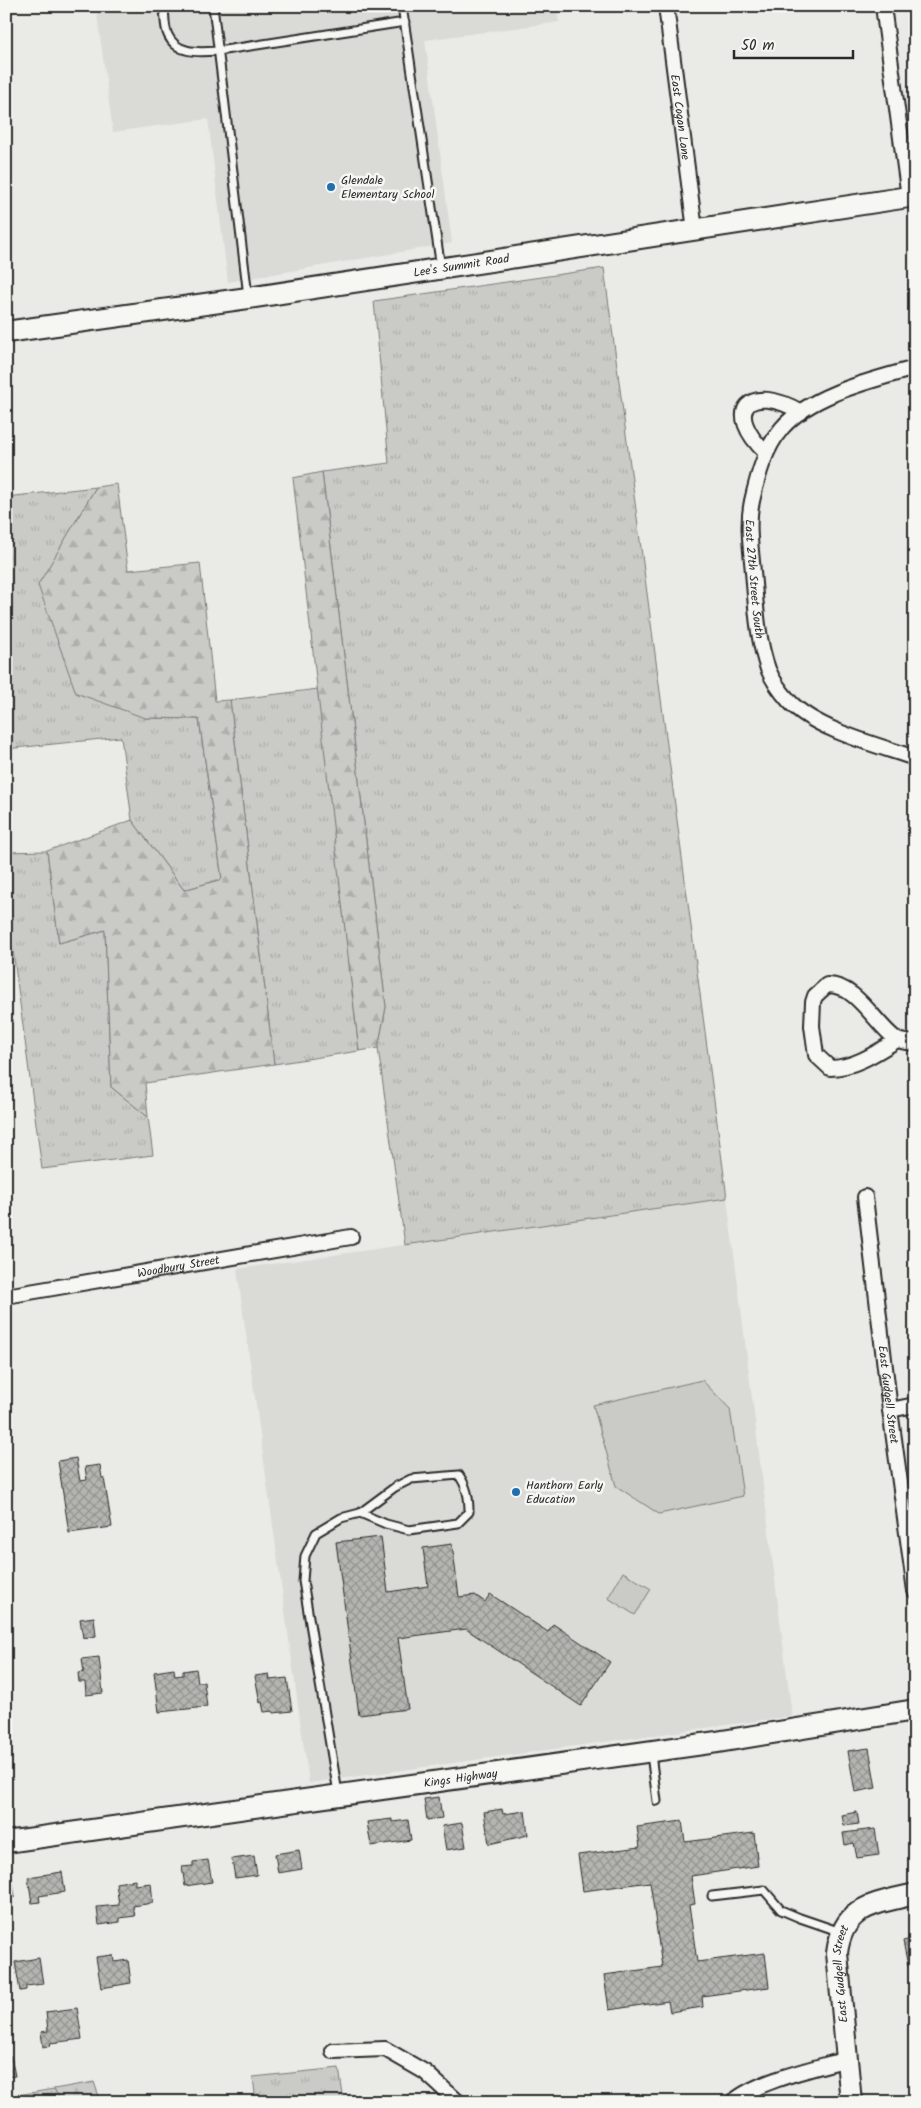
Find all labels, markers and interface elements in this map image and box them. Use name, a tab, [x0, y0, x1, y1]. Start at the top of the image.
scale bar	[734, 28, 852, 60]
text: 50 m	[741, 34, 775, 58]
street label: East Cogan Lane	[665, 73, 695, 162]
place label: Glendale Elementary School	[341, 171, 434, 204]
marker: Glendale Elementary School	[325, 181, 337, 193]
street label: Lee's Summit Road	[412, 249, 511, 282]
street label: East 27th Street South	[740, 519, 769, 640]
street label: Woodbury Street	[136, 1250, 221, 1283]
street label: East Gudgell Street	[873, 1345, 904, 1445]
place label: Hanthorn Early Education	[526, 1476, 603, 1509]
marker: Hanthorn Early Education	[510, 1486, 522, 1498]
street label: Kings Highway	[422, 1763, 499, 1793]
street label: East Gudgell Street	[827, 1921, 854, 2024]

